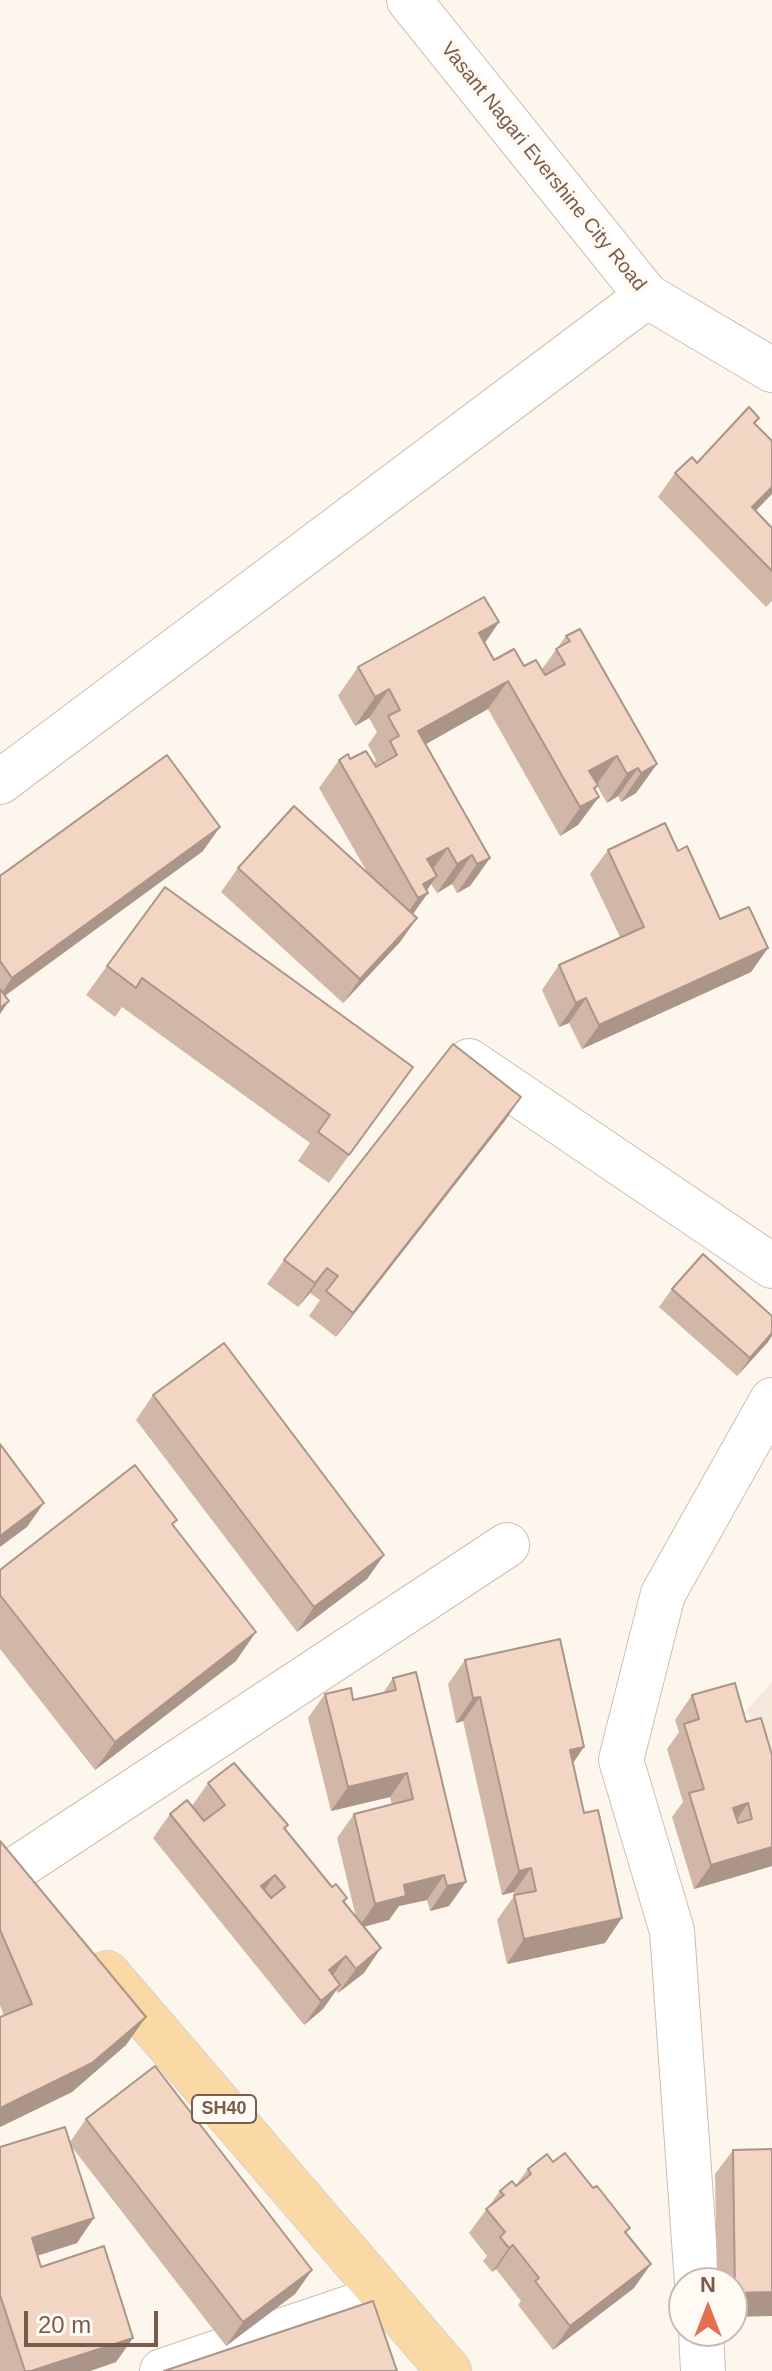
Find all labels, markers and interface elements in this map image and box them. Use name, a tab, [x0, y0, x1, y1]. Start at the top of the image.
street label: Vasant Nagari Evershine City Road	[435, 38, 651, 296]
road number: SH40	[192, 2095, 256, 2123]
north arrow	[668, 2267, 748, 2347]
text: N	[700, 2272, 716, 2297]
scale bar	[28, 2295, 162, 2345]
text: 20 m	[38, 2311, 91, 2338]

